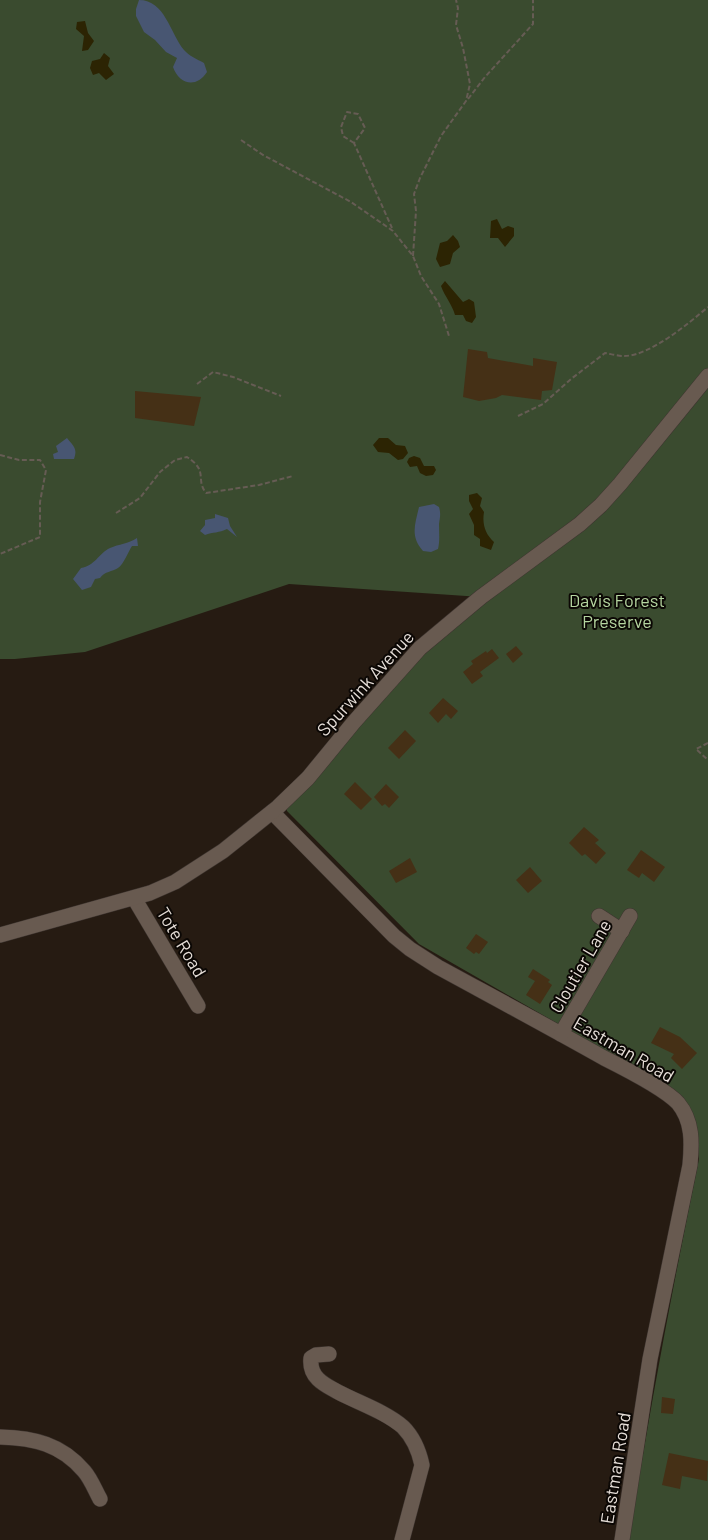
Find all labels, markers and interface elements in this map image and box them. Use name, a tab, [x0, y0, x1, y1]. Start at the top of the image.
park label: Davis Forest Preserve	[569, 589, 665, 632]
street label: Spurwink Avenue	[312, 626, 418, 740]
street label: Tote Road	[152, 903, 212, 981]
street label: Cloutier Lane	[544, 915, 616, 1017]
street label: Eastman Road	[570, 1011, 678, 1087]
street label: Eastman Road	[595, 1411, 635, 1525]

